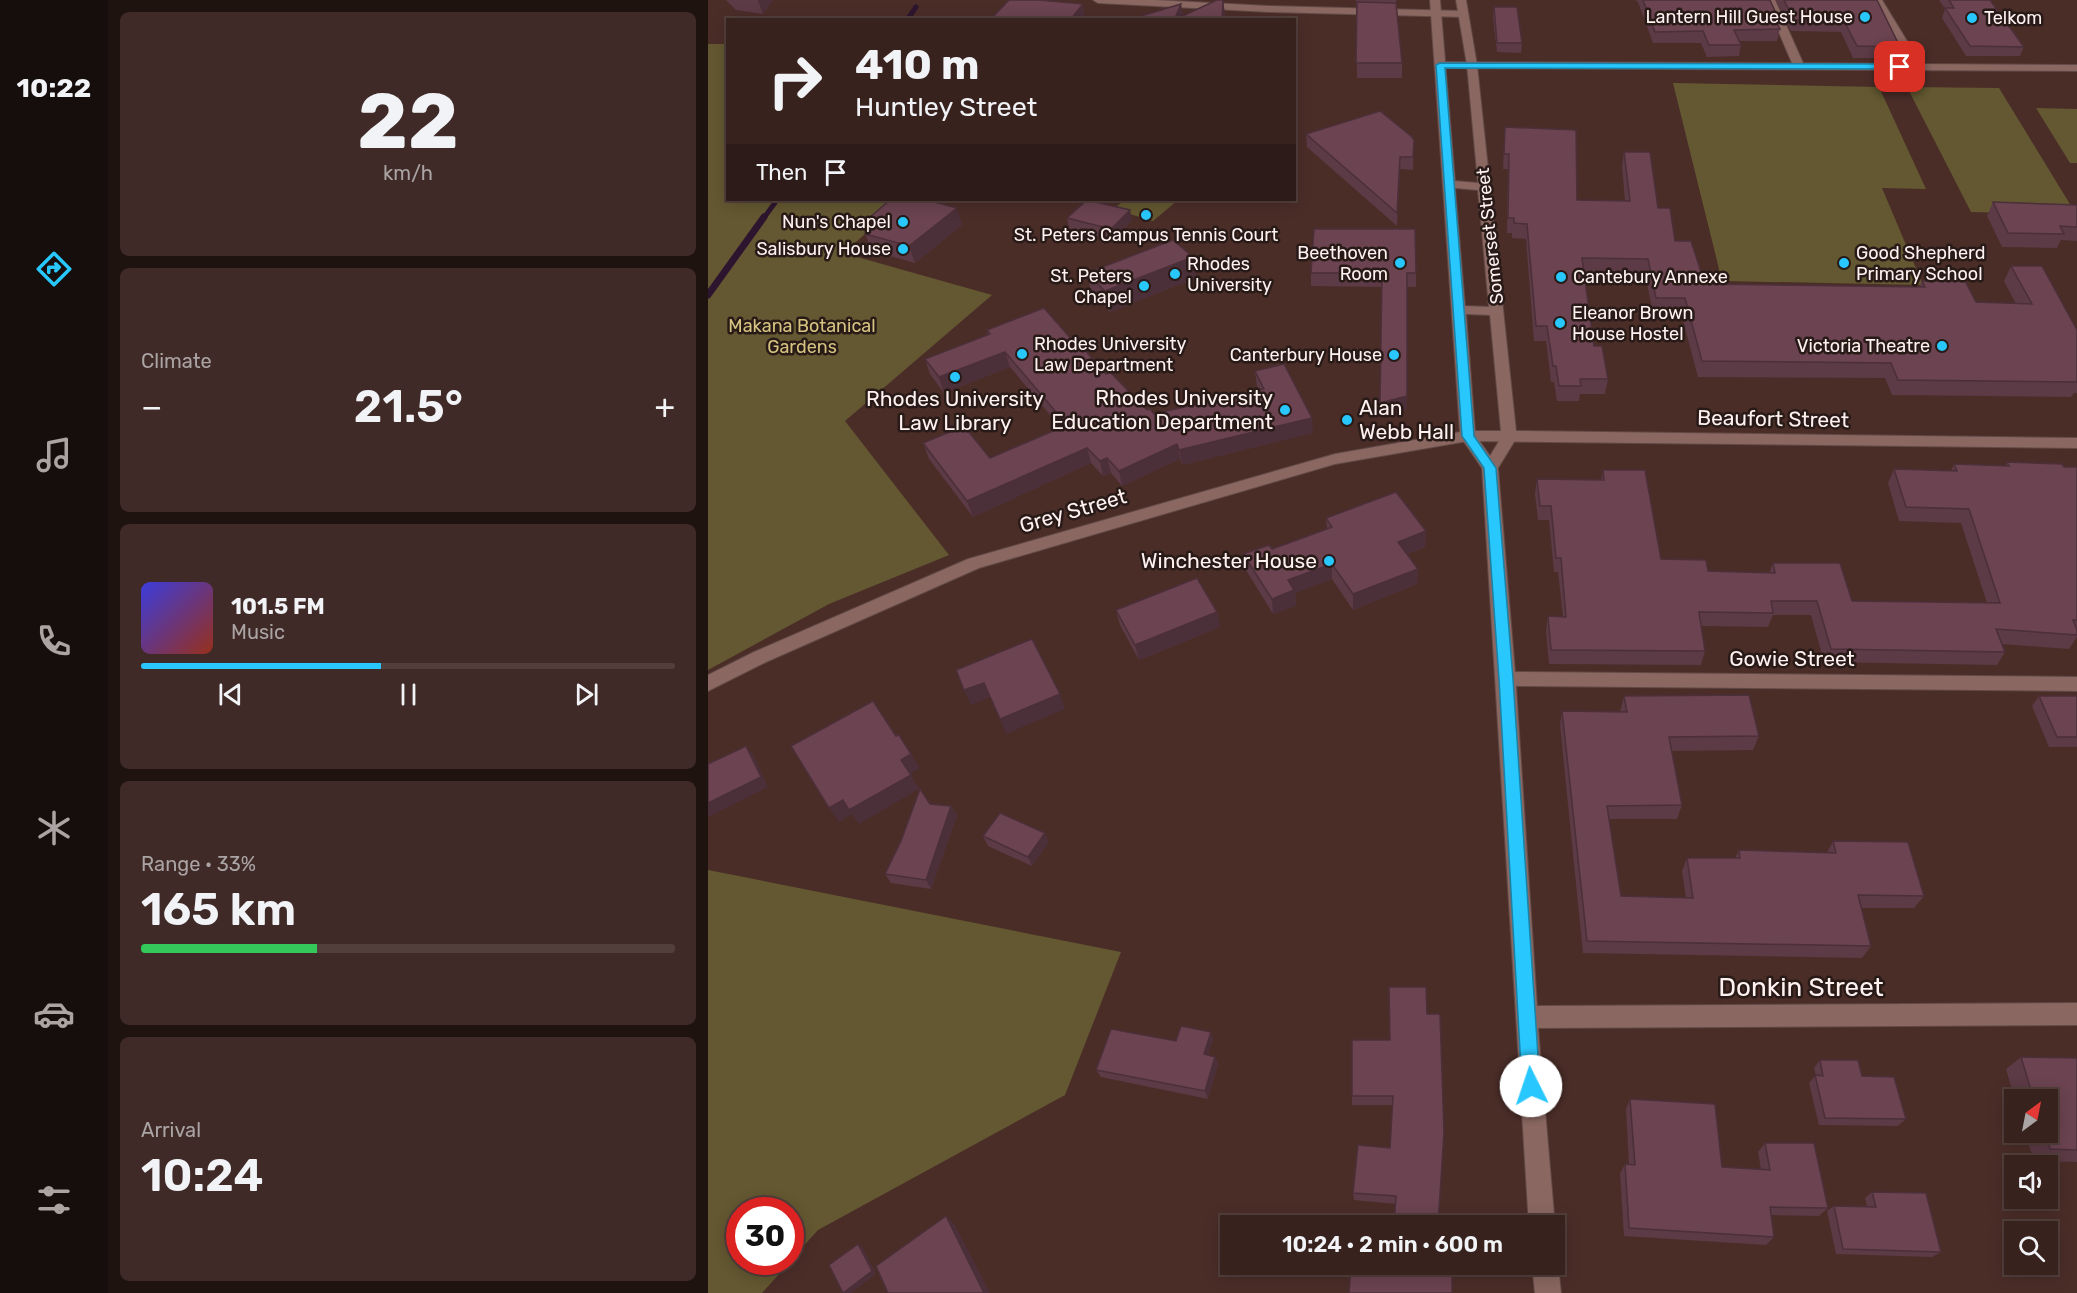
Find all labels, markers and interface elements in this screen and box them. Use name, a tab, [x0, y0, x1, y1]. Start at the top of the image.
place label: Lantern Hill Guest House	[1645, 6, 1853, 28]
place label: Telkom	[1984, 7, 2042, 29]
marker: Lantern Hill Guest House	[1858, 10, 1872, 24]
marker: Telkom	[1965, 11, 1979, 25]
text: 410 m	[855, 40, 980, 90]
pin	[1874, 41, 1925, 92]
icon: right	[756, 42, 834, 120]
icon: arrive	[1883, 50, 1916, 83]
text: 10:22	[17, 72, 91, 104]
text: 22	[357, 75, 459, 168]
text: Huntley Street	[855, 91, 1037, 123]
icon: arrive	[819, 156, 852, 189]
text: Then	[756, 159, 807, 186]
text: km/h	[383, 161, 433, 185]
street label: Somerset Street	[1472, 167, 1508, 305]
marker: St. Peters Campus Tennis Court	[1139, 208, 1153, 222]
place label: Nun's Chapel	[782, 211, 891, 233]
marker: Nun's Chapel	[896, 215, 910, 229]
place label: St. Peters Campus Tennis Court	[1014, 224, 1278, 246]
place label: Salisbury House	[756, 238, 891, 260]
marker: Salisbury House	[896, 242, 910, 256]
place label: Beethoven Room	[1297, 242, 1388, 285]
place label: Good Shepherd Primary School	[1856, 242, 1985, 285]
icon: directions	[33, 248, 75, 290]
place label: Rhodes University	[1187, 253, 1272, 296]
marker: Beethoven Room	[1393, 256, 1407, 270]
marker: Good Shepherd Primary School	[1837, 256, 1851, 270]
place label: St. Peters Chapel	[1050, 265, 1132, 308]
place label: Cantebury Annexe	[1573, 266, 1728, 288]
marker: Rhodes University	[1168, 267, 1182, 281]
marker: Cantebury Annexe	[1554, 270, 1568, 284]
marker: St. Peters Chapel	[1137, 279, 1151, 293]
place label: Eleanor Brown House Hostel	[1572, 302, 1694, 345]
park label: Makana Botanical Gardens	[728, 315, 876, 358]
marker: Eleanor Brown House Hostel	[1553, 316, 1567, 330]
place label: Rhodes University Law Department	[1034, 333, 1186, 376]
place label: Victoria Theatre	[1797, 335, 1930, 357]
marker: Victoria Theatre	[1935, 339, 1949, 353]
place label: Canterbury House	[1230, 344, 1382, 366]
marker: Rhodes University Law Department	[1015, 347, 1029, 361]
marker: Canterbury House	[1387, 348, 1401, 362]
text: Climate	[141, 349, 212, 373]
marker: Rhodes University Law Library	[948, 370, 962, 384]
text: 21.5°	[354, 380, 463, 433]
place label: Rhodes University Education Department	[1051, 385, 1273, 434]
place label: Rhodes University Law Library	[866, 386, 1044, 435]
text: −	[141, 387, 162, 426]
text: +	[654, 387, 675, 426]
place label: Alan Webb Hall	[1359, 395, 1454, 444]
marker: Rhodes University Education Department	[1278, 403, 1292, 417]
street label: Beaufort Street	[1697, 405, 1849, 432]
marker: Alan Webb Hall	[1340, 413, 1354, 427]
icon: music	[33, 434, 75, 476]
street label: Grey Street	[1016, 483, 1129, 538]
place label: Winchester House	[1141, 548, 1317, 573]
marker: Winchester House	[1322, 554, 1336, 568]
text: 101.5 FM	[231, 593, 325, 620]
icon: phone	[33, 620, 75, 662]
text: Music	[231, 620, 285, 644]
street label: Gowie Street	[1729, 646, 1855, 671]
icon: previous	[214, 678, 247, 711]
icon: pause	[392, 678, 425, 711]
icon: next	[570, 678, 603, 711]
icon: climate	[33, 807, 75, 849]
text: Range · 33%	[141, 852, 256, 876]
text: 165 km	[141, 883, 296, 936]
street label: Donkin Street	[1718, 972, 1884, 1003]
icon: car	[33, 993, 75, 1035]
position arrow	[1499, 1054, 1563, 1118]
north arrow	[2004, 1089, 2058, 1143]
map controls	[2004, 1089, 2058, 1275]
text: Arrival	[141, 1118, 201, 1142]
text: 10:24	[141, 1149, 264, 1202]
button: sound	[2004, 1155, 2058, 1209]
icon: filters	[33, 1179, 75, 1221]
speed limit sign: 30	[726, 1197, 804, 1275]
button: search	[2004, 1221, 2058, 1275]
text: 10:24 · 2 min · 600 m	[1282, 1231, 1503, 1258]

